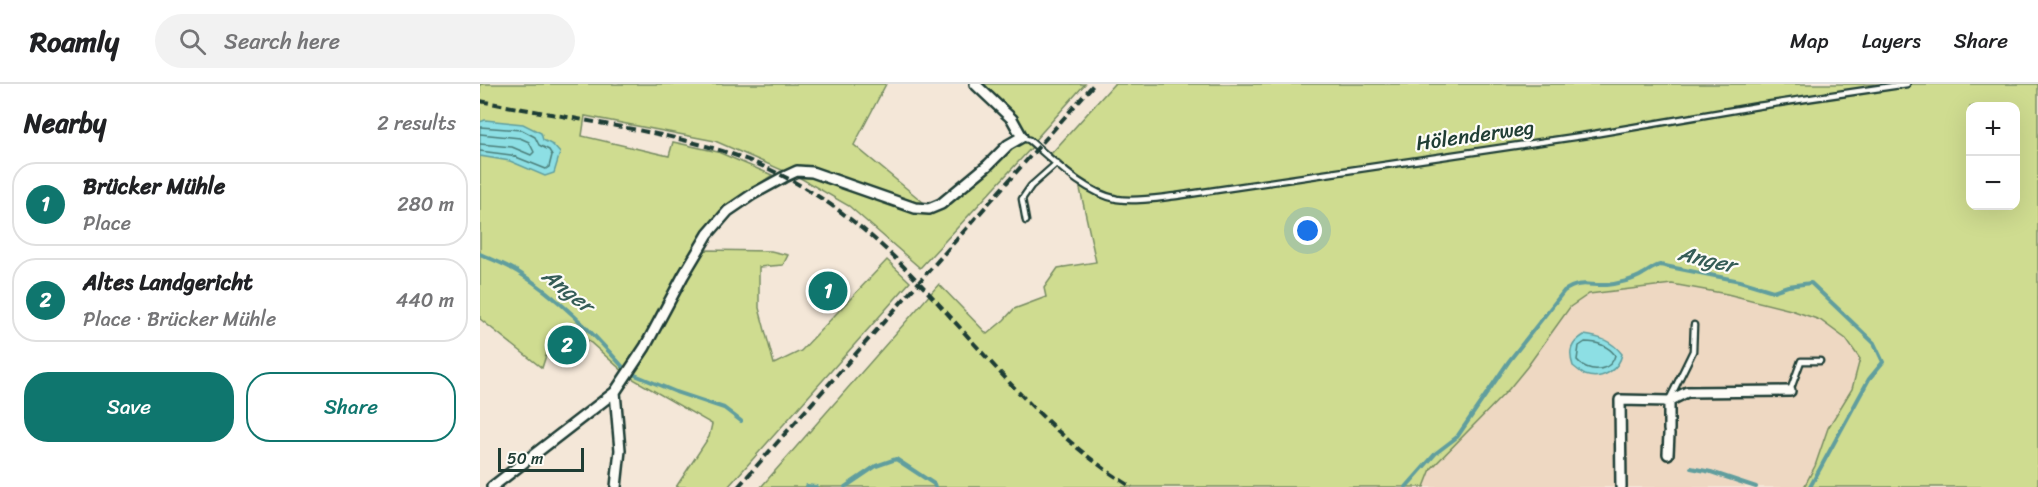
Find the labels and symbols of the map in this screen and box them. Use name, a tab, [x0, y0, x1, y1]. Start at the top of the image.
street label: Hölenderweg	[1413, 108, 1537, 162]
your location	[1293, 216, 1322, 245]
water label: Anger	[1674, 233, 1743, 285]
water label: Anger	[532, 256, 606, 326]
pin: 1	[808, 268, 848, 314]
pin: 2	[548, 322, 586, 368]
scale bar	[498, 445, 584, 472]

